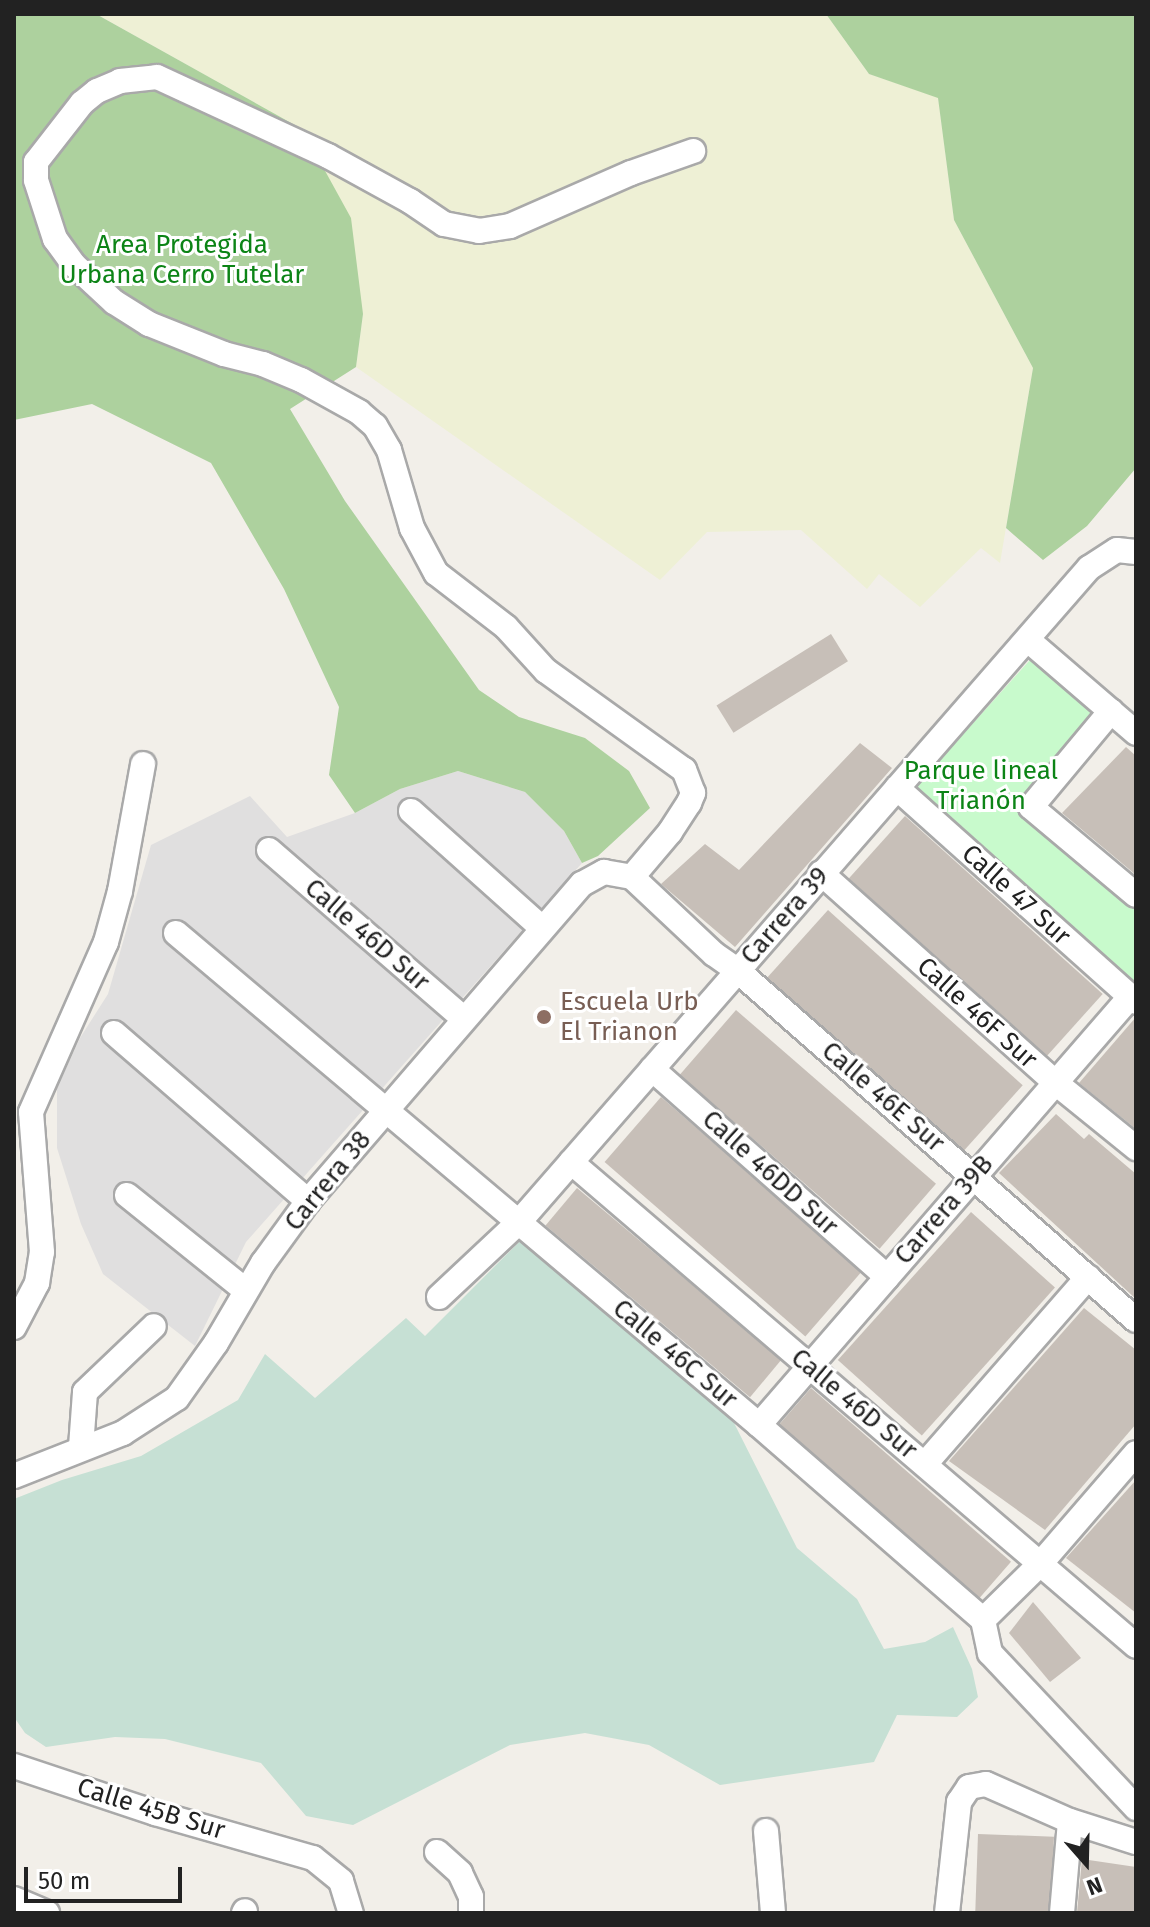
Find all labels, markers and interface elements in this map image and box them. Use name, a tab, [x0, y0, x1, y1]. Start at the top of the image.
park label: Area Protegida Urbana Cerro Tutelar	[60, 229, 304, 290]
park label: Parque lineal Trianón	[904, 755, 1058, 816]
street label: Calle 47 Sur	[955, 838, 1077, 952]
street label: Carrera 39	[734, 861, 836, 971]
street label: Calle 46D Sur	[298, 872, 436, 998]
street label: Calle 46F Sur	[910, 951, 1044, 1075]
place label: Escuela Urb El Trianon	[560, 986, 699, 1048]
marker: Escuela Urb El Trianon	[535, 1008, 553, 1026]
street label: Calle 46E Sur	[815, 1035, 951, 1159]
street label: Calle 46DD Sur	[696, 1104, 844, 1242]
street label: Carrera 38	[278, 1125, 378, 1237]
street label: Carrera 39B	[888, 1149, 1000, 1271]
street label: Calle 46C Sur	[606, 1293, 744, 1415]
street label: Calle 46D Sur	[785, 1342, 923, 1466]
street label: Calle 45B Sur	[73, 1772, 229, 1846]
north arrow	[1046, 1823, 1126, 1903]
scale bar	[28, 1851, 186, 1901]
text: 50 m	[38, 1867, 90, 1895]
text: N	[1083, 1871, 1106, 1901]

